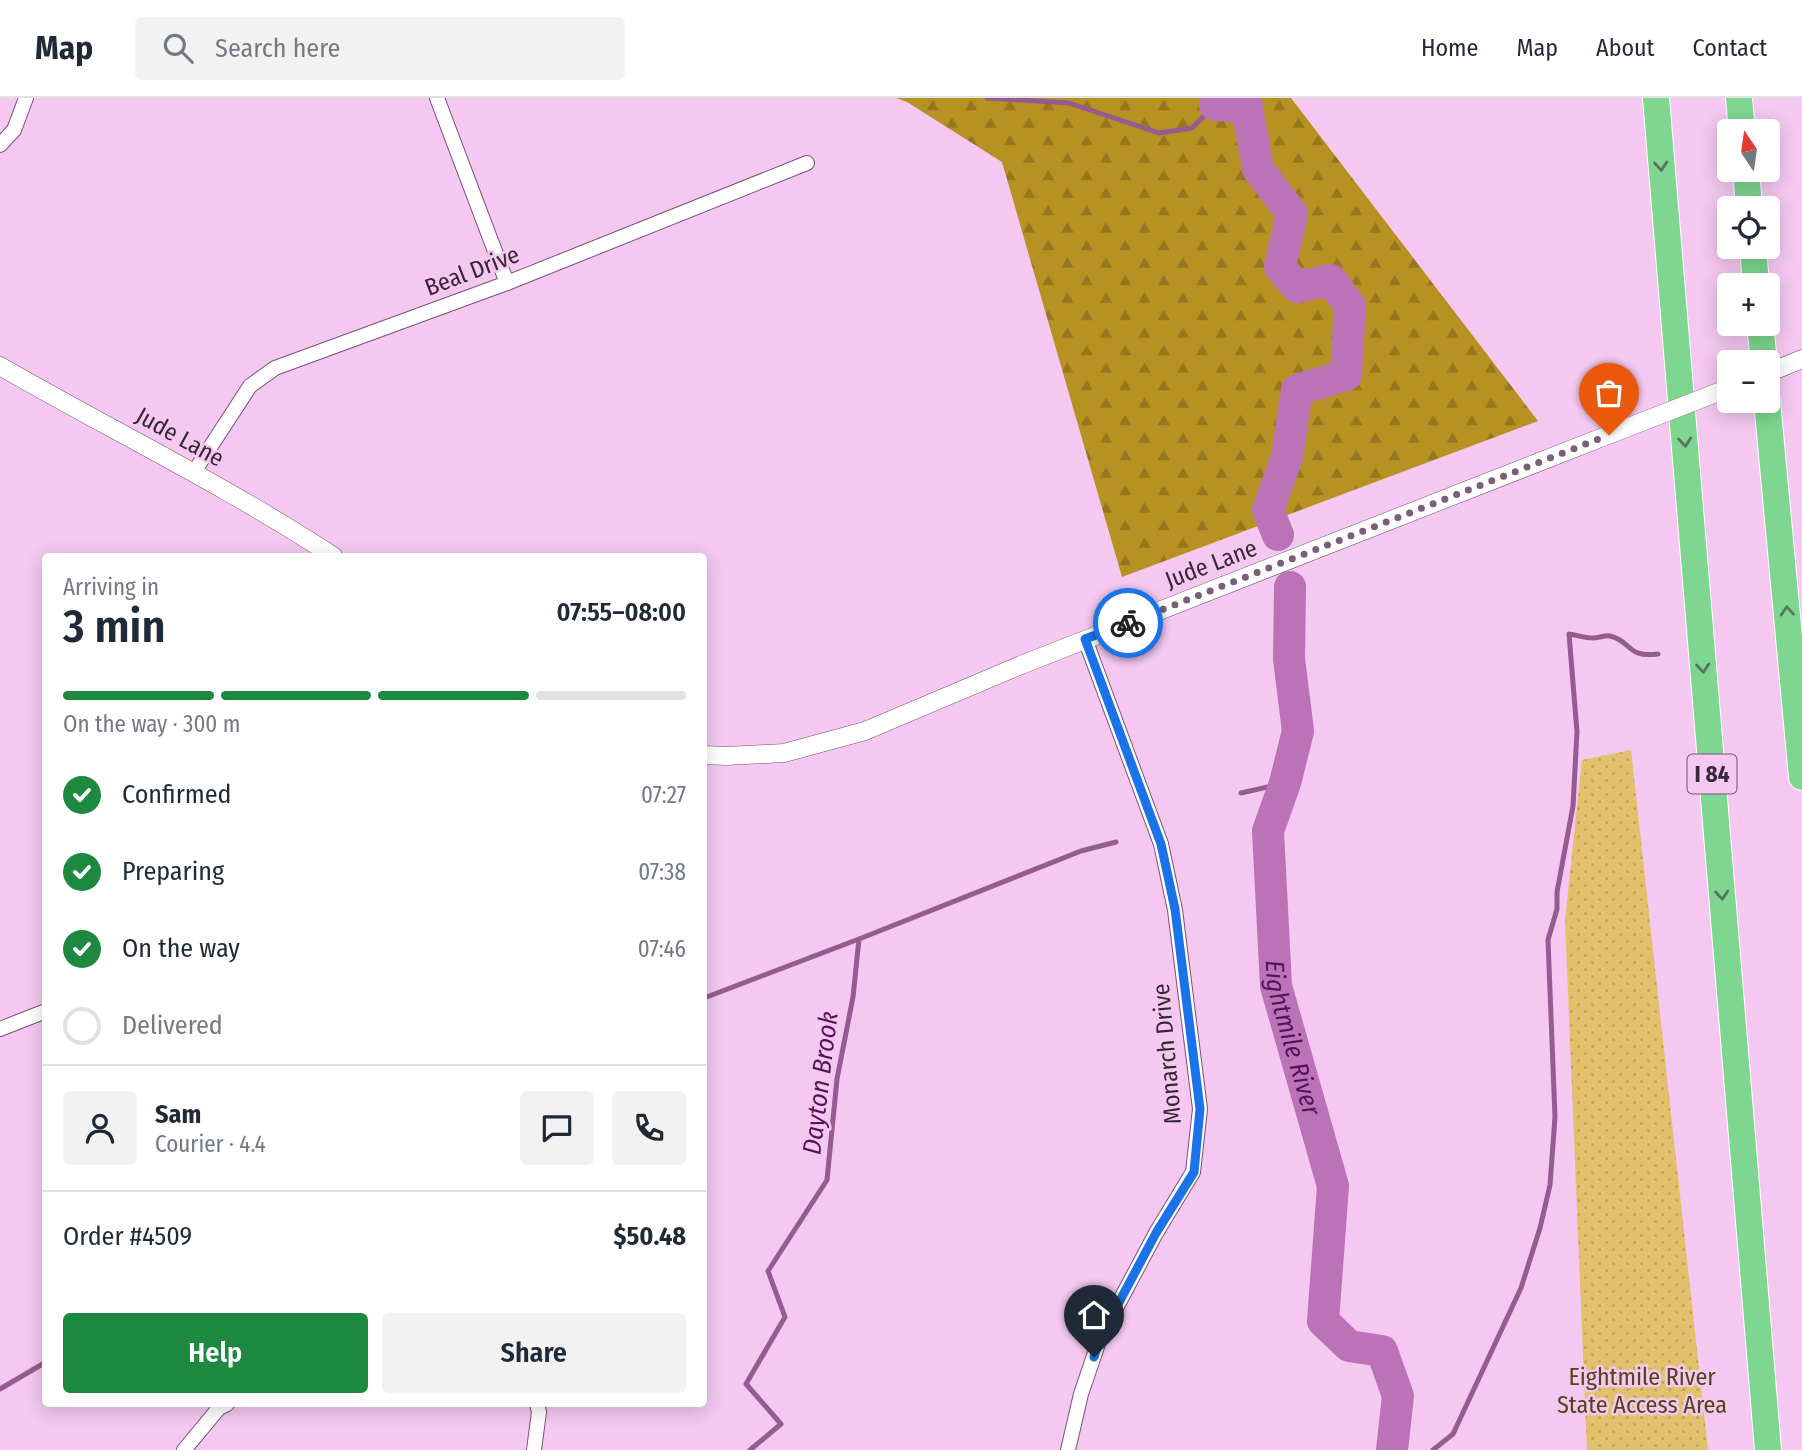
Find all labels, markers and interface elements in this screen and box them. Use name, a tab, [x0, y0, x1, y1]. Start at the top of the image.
search box	[135, 17, 625, 80]
text: Map	[35, 28, 93, 68]
icon: search	[159, 29, 197, 67]
text: Search here	[215, 33, 340, 64]
text: Home	[1421, 34, 1478, 62]
text: Map	[1516, 34, 1558, 62]
text: About	[1596, 34, 1654, 62]
text: Contact	[1692, 34, 1767, 62]
north arrow	[1717, 119, 1780, 182]
map controls	[1717, 119, 1780, 413]
one-way arrow	[1653, 161, 1668, 172]
button: locate	[1717, 196, 1780, 259]
street label: Beal Drive	[421, 240, 523, 302]
button: +	[1717, 273, 1780, 336]
button: −	[1717, 350, 1780, 413]
pin	[1579, 363, 1639, 435]
icon: bag	[1590, 374, 1628, 412]
street label: Jude Lane	[131, 401, 229, 473]
one-way arrow	[1677, 436, 1692, 447]
street label: Jude Lane	[1161, 534, 1261, 594]
text: Arriving in	[63, 573, 159, 601]
courier	[1093, 588, 1163, 658]
text: 07:55–08:00	[557, 597, 686, 628]
text: 3 min	[63, 599, 166, 654]
icon: bike	[1109, 604, 1147, 642]
one-way arrow	[1780, 605, 1795, 616]
one-way arrow	[1695, 663, 1710, 674]
text: On the way · 300 m	[63, 710, 240, 738]
road number: I 84	[1688, 754, 1736, 794]
icon: check	[63, 776, 101, 814]
text: Confirmed	[122, 779, 232, 810]
text: 07:27	[641, 781, 686, 809]
icon: check	[63, 853, 101, 891]
text: Preparing	[122, 856, 224, 887]
text: 07:38	[638, 858, 686, 886]
one-way arrow	[1714, 890, 1729, 901]
icon: check	[63, 930, 101, 968]
text: On the way	[122, 933, 240, 964]
text: 07:46	[638, 935, 686, 963]
water label: Eightmile River	[1259, 959, 1327, 1120]
street label: Monarch Drive	[1147, 982, 1187, 1126]
text: Delivered	[122, 1010, 223, 1041]
water label: Dayton Brook	[796, 1010, 845, 1156]
button: person	[63, 1091, 137, 1165]
button: chat	[520, 1091, 594, 1165]
button: phone	[612, 1091, 686, 1165]
text: Sam	[155, 1099, 201, 1130]
text: Courier · 4.4	[155, 1130, 266, 1158]
text: Order #4509	[63, 1221, 192, 1252]
text: $50.48	[614, 1221, 686, 1252]
pin	[1064, 1285, 1124, 1357]
icon: home	[1075, 1296, 1113, 1334]
button: Help	[63, 1313, 368, 1393]
button: Share	[382, 1313, 686, 1393]
park label: Eightmile River State Access Area	[1557, 1363, 1727, 1419]

